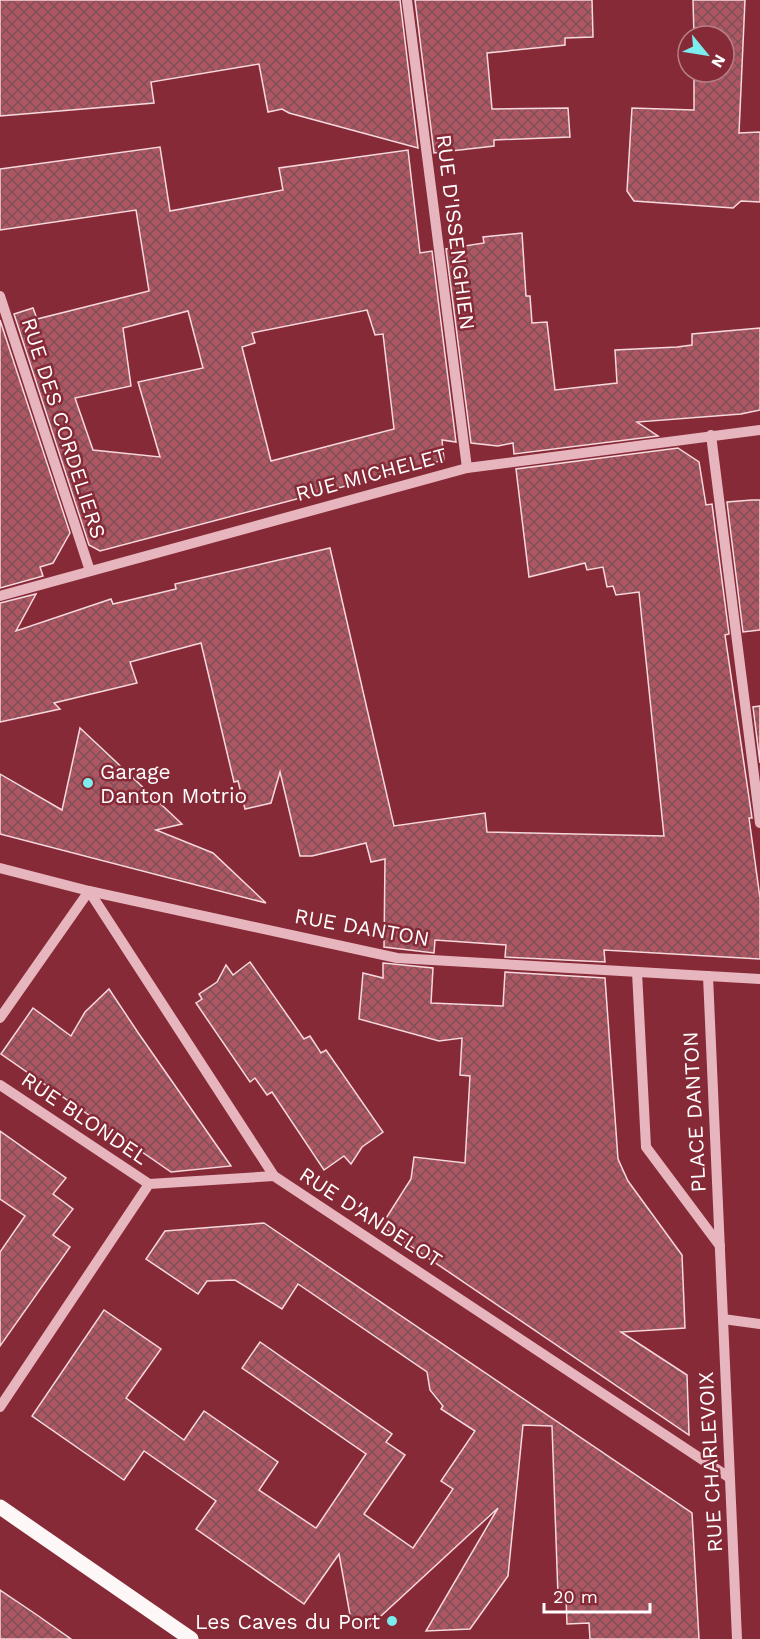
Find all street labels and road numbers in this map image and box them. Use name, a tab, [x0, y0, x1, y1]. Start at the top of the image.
street label: RUE D'ISSENGHIEN	[432, 133, 480, 331]
street label: RUE DES CORDELIERS	[16, 314, 112, 542]
street label: RUE MICHELET	[293, 442, 450, 506]
street label: RUE DANTON	[293, 903, 431, 951]
street label: PLACE DANTON	[677, 1031, 711, 1193]
street label: RUE BLONDEL	[17, 1066, 153, 1170]
street label: RUE D'ANDELOT	[295, 1162, 447, 1273]
street label: RUE CHARLEVOIX	[693, 1371, 727, 1553]

